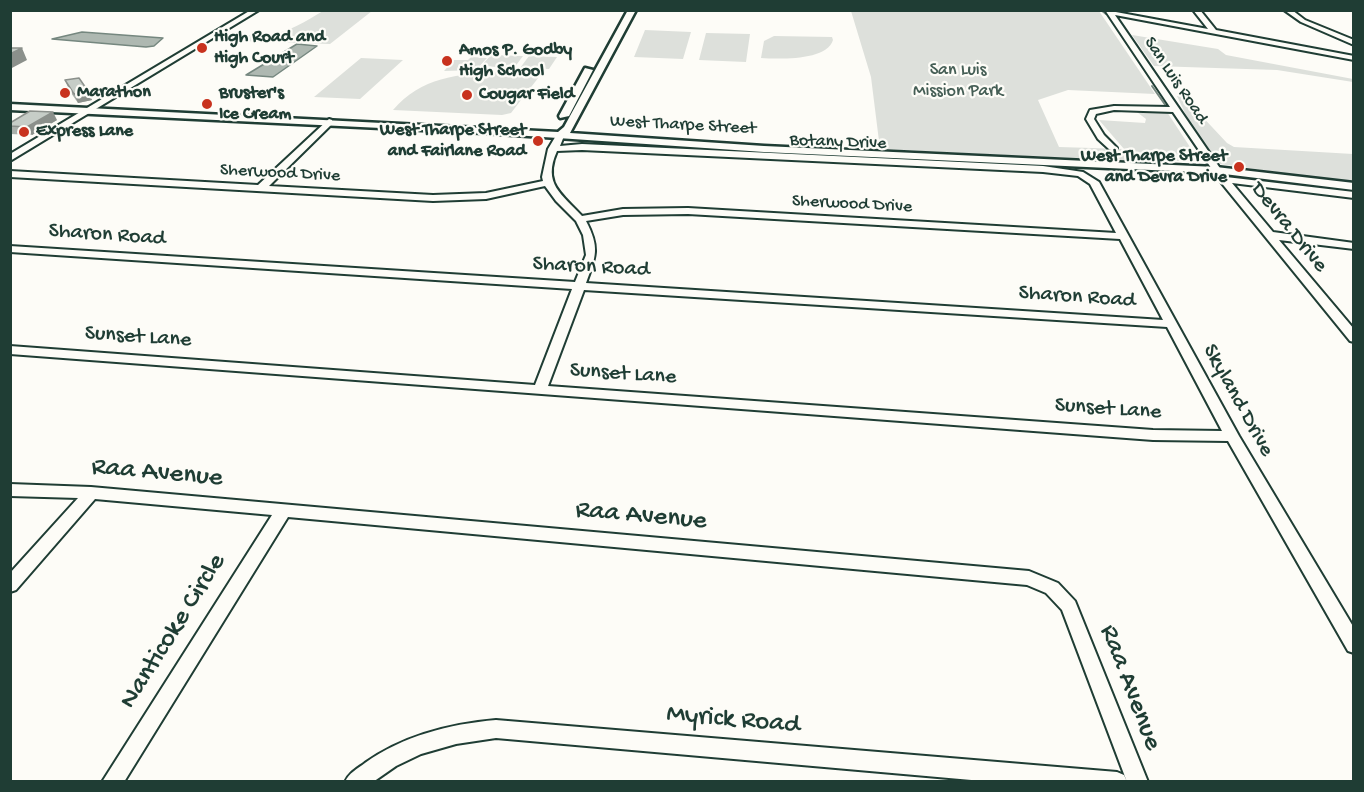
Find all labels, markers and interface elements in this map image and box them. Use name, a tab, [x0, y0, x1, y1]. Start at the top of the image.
place label: High Road and High Court	[214, 27, 325, 70]
street label: San Luis Road	[1138, 33, 1212, 129]
place label: Amos P. Godby High School	[459, 40, 572, 82]
marker: High Road and High Court	[195, 41, 209, 55]
marker: Amos P. Godby High School	[440, 54, 454, 68]
park label: San Luis Mission Park	[913, 60, 1003, 103]
place label: Marathon	[77, 82, 151, 104]
place label: Bruster's Ice Cream	[219, 83, 291, 125]
place label: Cougar Field	[479, 84, 574, 106]
marker: Marathon	[58, 86, 72, 100]
marker: Cougar Field	[460, 88, 474, 102]
marker: Bruster's Ice Cream	[200, 97, 214, 111]
street label: West Tharpe Street	[609, 111, 757, 141]
place label: West Tharpe Street and Fairlane Road	[380, 120, 526, 162]
place label: Express Lane	[36, 121, 133, 143]
marker: Express Lane	[17, 125, 31, 139]
street label: Botany Drive	[789, 131, 887, 155]
marker: West Tharpe Street and Fairlane Road	[531, 134, 545, 148]
place label: West Tharpe Street and Devra Drive	[1081, 146, 1227, 188]
street label: Sherwood Drive	[219, 160, 341, 188]
marker: West Tharpe Street and Devra Drive	[1232, 160, 1246, 174]
street label: Devra Drive	[1244, 178, 1332, 278]
street label: Sherwood Drive	[791, 191, 913, 219]
street label: Sharon Road	[48, 219, 166, 253]
street label: Sharon Road	[532, 252, 650, 284]
street label: Sharon Road	[1018, 281, 1136, 315]
street label: Sunset Lane	[84, 321, 192, 355]
street label: Skyland Drive	[1195, 340, 1279, 462]
street label: Sunset Lane	[569, 358, 677, 392]
street label: Sunset Lane	[1054, 393, 1162, 427]
street label: Raa Avenue	[90, 452, 224, 496]
street label: Raa Avenue	[574, 495, 708, 539]
street label: Nanticoke Circle	[113, 548, 235, 716]
street label: Raa Avenue	[1090, 621, 1168, 755]
street label: Myrick Road	[665, 699, 801, 743]

